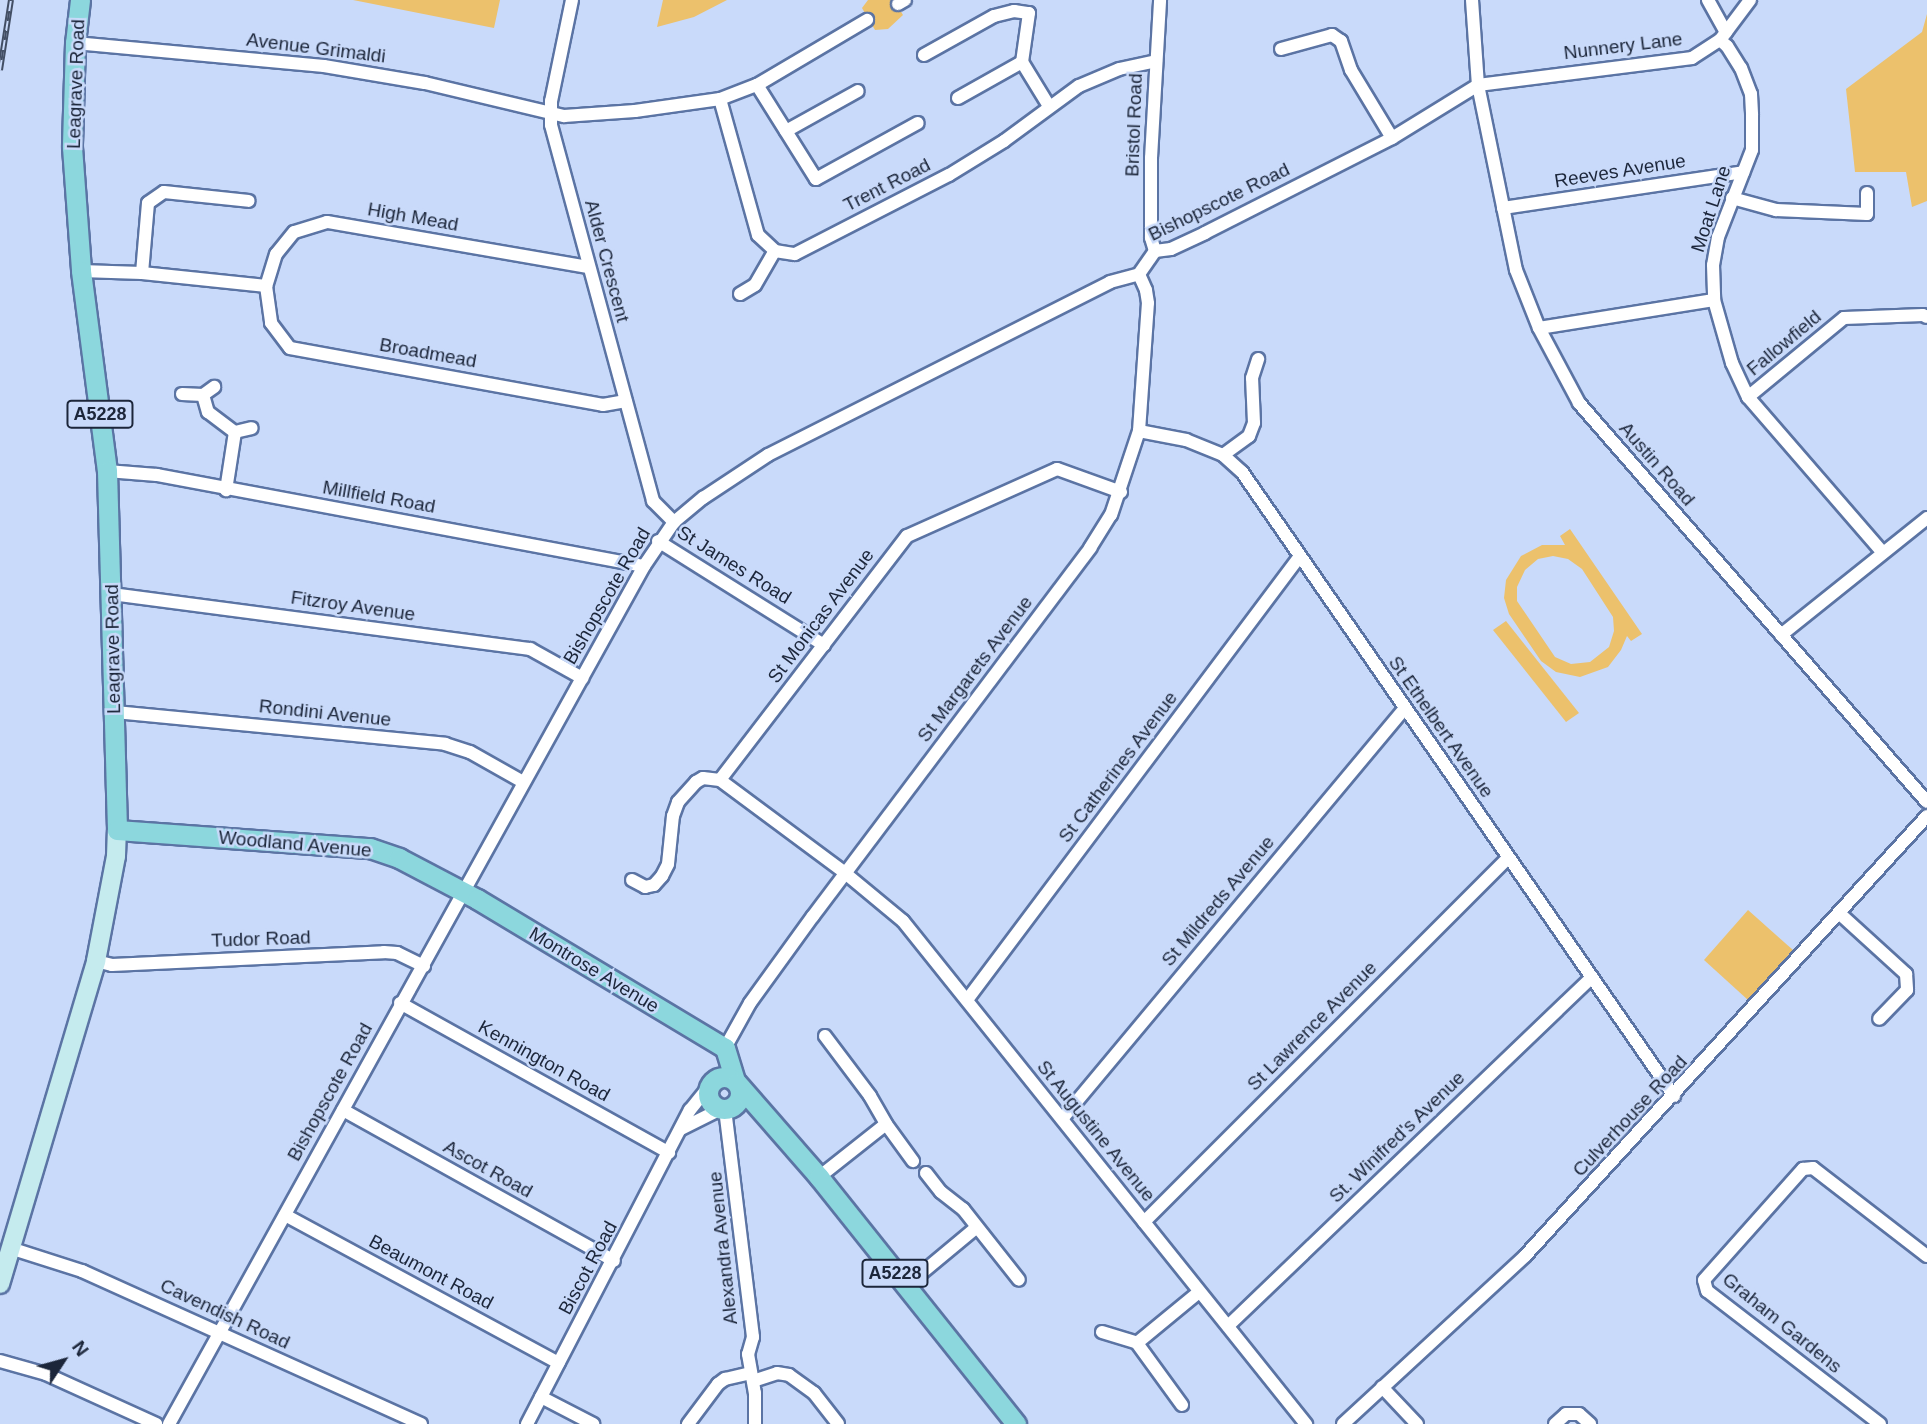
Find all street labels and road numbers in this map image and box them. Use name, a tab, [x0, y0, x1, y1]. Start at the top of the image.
street label: Leagrave Road	[62, 19, 90, 149]
street label: Nunnery Lane	[1562, 27, 1684, 65]
street label: Avenue Grimaldi	[245, 28, 387, 68]
street label: Bristol Road	[1121, 73, 1147, 177]
street label: Reeves Avenue	[1552, 149, 1688, 193]
street label: Trent Road	[840, 153, 934, 217]
street label: Bishopscote Road	[1145, 158, 1293, 246]
street label: Moat Lane	[1686, 163, 1736, 255]
street label: Alder Crescent	[580, 197, 634, 325]
street label: High Mead	[366, 198, 460, 236]
street label: Fallowfield	[1742, 305, 1826, 381]
street label: Broadmead	[378, 333, 478, 373]
road number: A5228	[65, 400, 135, 428]
street label: Austin Road	[1614, 417, 1700, 511]
street label: Millfield Road	[321, 476, 437, 518]
street label: St James Road	[673, 521, 795, 609]
street label: Bishopscote Road	[559, 524, 655, 668]
street label: St Monicas Avenue	[763, 544, 879, 688]
street label: Leagrave Road	[100, 584, 126, 714]
street label: Fitzroy Avenue	[289, 586, 417, 626]
street label: St Margarets Avenue	[912, 591, 1038, 747]
street label: St Ethelbert Avenue	[1383, 651, 1499, 803]
street label: St Catherines Avenue	[1053, 686, 1183, 848]
street label: Rondini Avenue	[257, 695, 393, 731]
street label: Woodland Avenue	[217, 826, 373, 862]
street label: St Mildreds Avenue	[1156, 831, 1280, 971]
street label: Montrose Avenue	[524, 922, 664, 1018]
street label: Tudor Road	[211, 926, 311, 952]
street label: St Lawrence Avenue	[1242, 956, 1382, 1096]
street label: Kennington Road	[474, 1015, 614, 1107]
street label: Bishopscote Road	[283, 1019, 377, 1165]
street label: Culverhouse Road	[1568, 1051, 1692, 1181]
street label: St Augustine Avenue	[1031, 1055, 1161, 1207]
street label: St. Winifred's Avenue	[1324, 1066, 1470, 1208]
street label: Ascot Road	[440, 1135, 536, 1203]
street label: Alexandra Avenue	[704, 1170, 742, 1326]
street label: Biscot Road	[554, 1217, 622, 1319]
street label: Beaumont Road	[365, 1230, 497, 1314]
road number: A5228	[860, 1258, 930, 1288]
street label: Graham Gardens	[1718, 1268, 1846, 1378]
street label: Cavendish Road	[157, 1274, 293, 1354]

